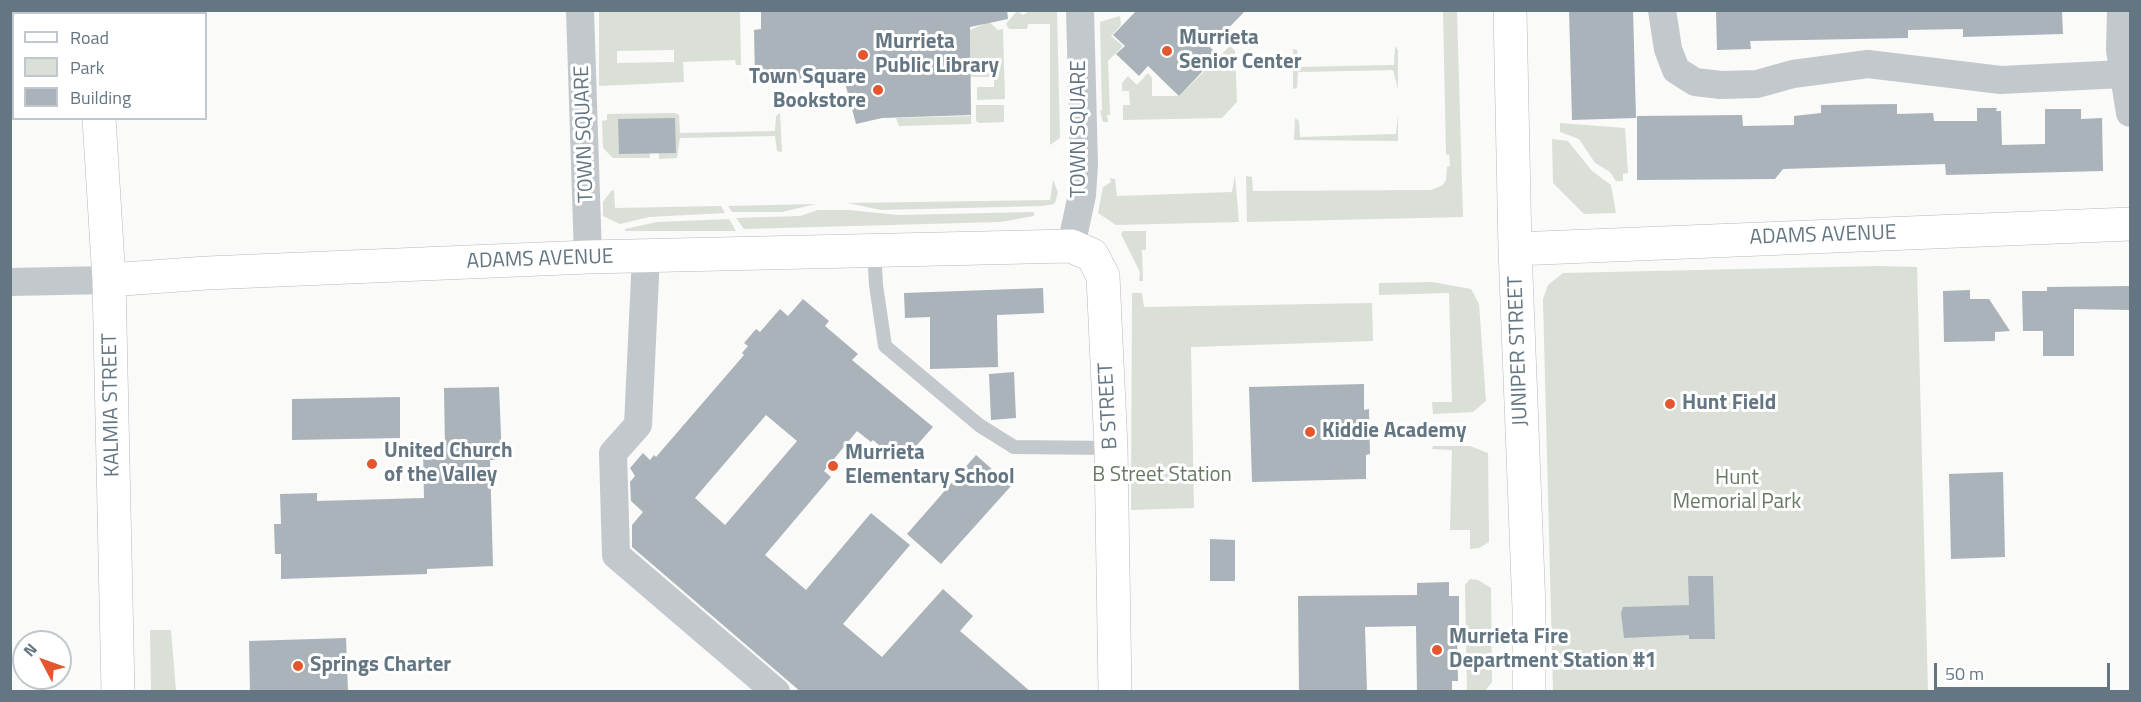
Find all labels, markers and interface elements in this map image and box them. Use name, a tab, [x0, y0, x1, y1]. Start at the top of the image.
legend	[12, 12, 207, 120]
text: Road	[70, 24, 109, 51]
place label: Murrieta Senior Center	[1179, 26, 1301, 76]
place label: Murrieta Public Library	[875, 30, 999, 80]
marker: Murrieta Senior Center	[1160, 44, 1174, 58]
marker: Murrieta Public Library	[856, 48, 870, 62]
text: Park	[70, 54, 104, 81]
street label: TOWN SQUARE	[1067, 60, 1093, 198]
street label: TOWN SQUARE	[570, 65, 600, 203]
place label: Town Square Bookstore	[749, 65, 866, 115]
marker: Town Square Bookstore	[871, 83, 885, 97]
text: Building	[70, 84, 131, 111]
street label: ADAMS AVENUE	[1749, 221, 1897, 251]
street label: ADAMS AVENUE	[466, 245, 614, 275]
street label: JUNIPER STREET	[1504, 275, 1534, 427]
street label: KALMIA STREET	[98, 333, 126, 477]
street label: B STREET	[1094, 362, 1124, 450]
place label: Hunt Field	[1682, 391, 1776, 417]
marker: Hunt Field	[1663, 397, 1677, 411]
place label: Kiddie Academy	[1322, 419, 1467, 445]
marker: Kiddie Academy	[1303, 425, 1317, 439]
place label: United Church of the Valley	[384, 439, 513, 489]
place label: Murrieta Elementary School	[845, 441, 1015, 491]
marker: United Church of the Valley	[365, 457, 379, 471]
marker: Murrieta Elementary School	[826, 459, 840, 473]
park label: B Street Station	[1092, 463, 1232, 489]
park label: Hunt Memorial Park	[1673, 466, 1801, 516]
place label: Murrieta Fire Department Station #1	[1449, 625, 1657, 675]
north arrow	[12, 630, 72, 690]
text: N	[17, 637, 43, 662]
marker: Murrieta Fire Department Station #1	[1430, 643, 1444, 657]
scale bar	[1937, 651, 2112, 689]
place label: Springs Charter	[310, 653, 451, 679]
marker: Springs Charter	[291, 659, 305, 673]
text: 50 m	[1945, 660, 1984, 687]

